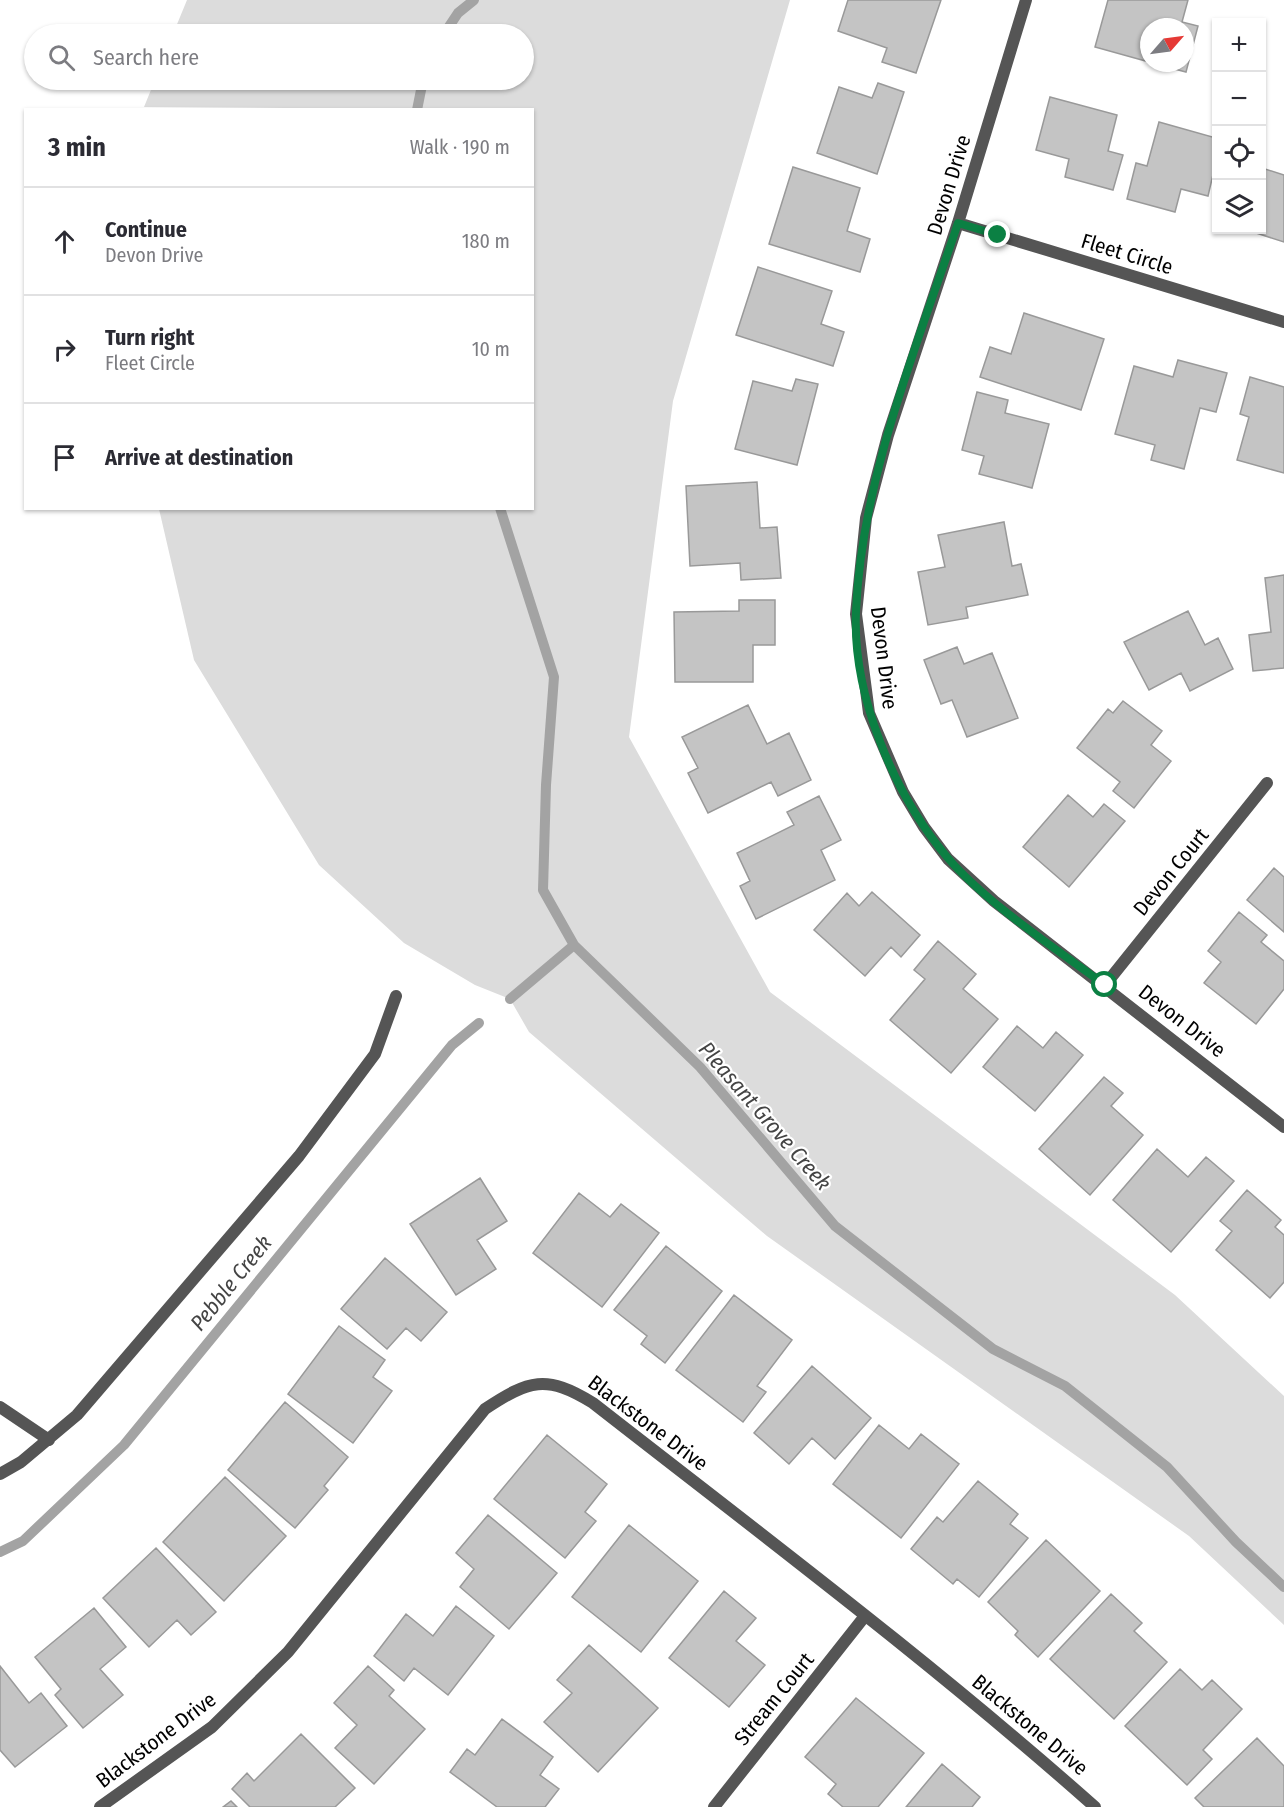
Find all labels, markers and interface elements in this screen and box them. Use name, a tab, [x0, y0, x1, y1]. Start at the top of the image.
north arrow	[1140, 18, 1194, 72]
map controls	[1212, 18, 1266, 234]
button: +	[1212, 18, 1266, 72]
search box	[24, 24, 534, 90]
icon: search	[45, 41, 78, 74]
text: Search here	[93, 44, 199, 71]
button: −	[1212, 72, 1266, 126]
button: locate	[1212, 126, 1266, 180]
text: 3 min	[48, 132, 106, 163]
street label: Devon Drive	[921, 132, 977, 238]
text: Walk · 190 m	[410, 135, 510, 159]
button: layers	[1212, 180, 1266, 234]
text: Continue	[105, 216, 187, 243]
route end	[984, 221, 1010, 247]
icon: ahead	[48, 225, 81, 258]
street label: Fleet Circle	[1078, 228, 1176, 280]
text: 180 m	[462, 229, 510, 253]
text: Devon Drive	[105, 243, 203, 267]
text: Turn right	[105, 324, 194, 351]
icon: right	[48, 333, 81, 366]
text: 10 m	[472, 337, 510, 361]
text: Fleet Circle	[105, 351, 195, 375]
icon: arrive	[48, 441, 81, 474]
text: Arrive at destination	[105, 444, 293, 471]
street label: Devon Drive	[865, 605, 903, 711]
street label: Devon Court	[1128, 823, 1214, 921]
route start	[1091, 971, 1117, 997]
street label: Devon Drive	[1133, 979, 1231, 1063]
water label: Pleasant Grove Creek	[693, 1036, 837, 1196]
water label: Pebble Creek	[184, 1230, 278, 1336]
street label: Blackstone Drive	[583, 1369, 713, 1477]
street label: Stream Court	[729, 1647, 819, 1751]
street label: Blackstone Drive	[967, 1669, 1093, 1781]
street label: Blackstone Drive	[91, 1686, 221, 1794]

